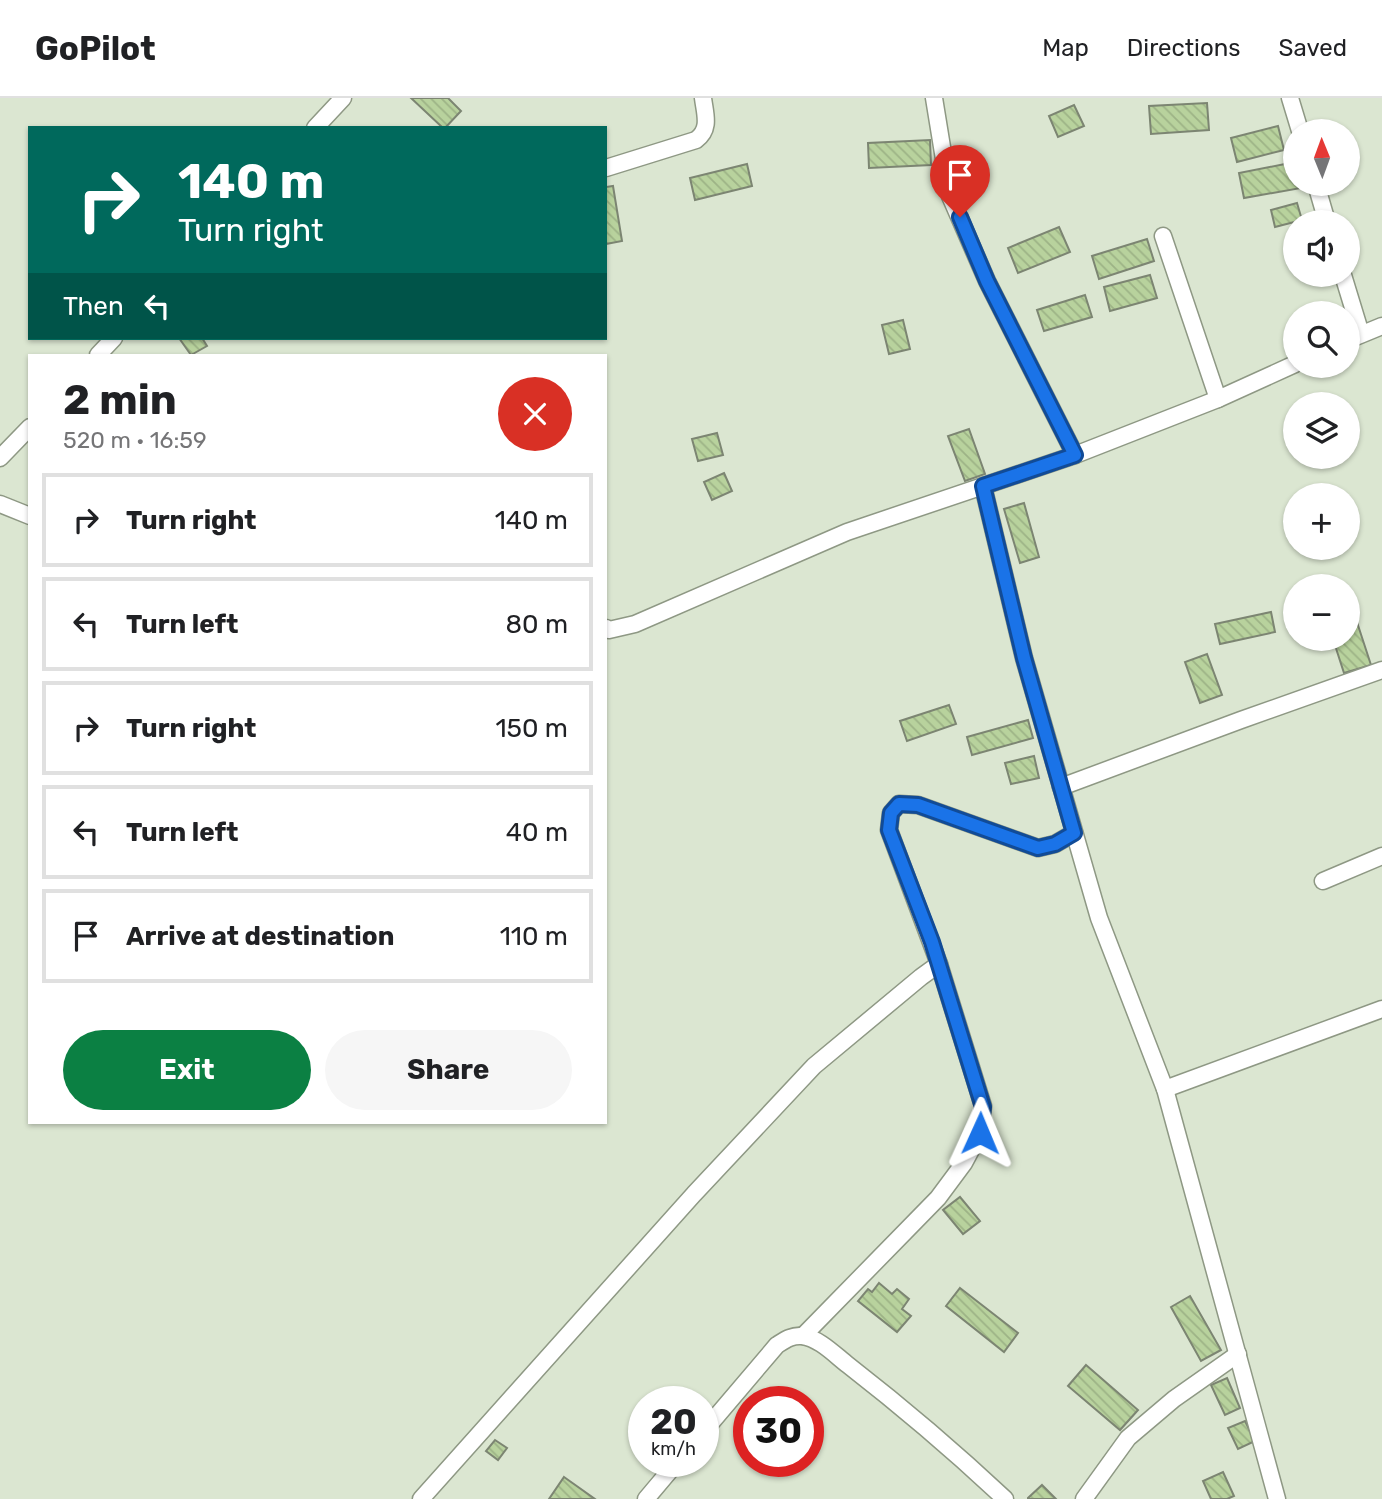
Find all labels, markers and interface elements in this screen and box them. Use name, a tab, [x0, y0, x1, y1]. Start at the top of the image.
text: GoPilot	[35, 29, 156, 68]
text: Map	[1042, 34, 1089, 62]
text: Directions	[1127, 34, 1240, 62]
text: Saved	[1278, 34, 1347, 62]
north arrow	[1283, 119, 1360, 196]
map controls	[1283, 119, 1360, 651]
pin	[930, 145, 990, 217]
text: 140 m	[178, 152, 324, 210]
icon: right	[63, 154, 154, 245]
icon: arrive	[941, 156, 979, 194]
button: sound	[1283, 210, 1360, 287]
text: Turn right	[178, 211, 323, 249]
icon: left	[138, 287, 176, 325]
text: Then	[63, 291, 124, 322]
button: search	[1283, 301, 1360, 378]
text: 2 min	[63, 375, 177, 425]
button: close	[498, 377, 572, 451]
button: layers	[1283, 392, 1360, 469]
text: 520 m · 16:59	[63, 426, 207, 454]
button: +	[1283, 483, 1360, 560]
icon: right	[67, 501, 105, 539]
text: Turn right	[126, 505, 256, 536]
text: 140 m	[495, 505, 568, 536]
button: −	[1283, 574, 1360, 651]
icon: left	[67, 605, 105, 643]
text: Turn left	[126, 609, 238, 640]
text: 80 m	[505, 609, 568, 640]
icon: right	[67, 709, 105, 747]
text: Turn right	[126, 713, 256, 744]
text: 150 m	[495, 713, 568, 744]
icon: left	[67, 813, 105, 851]
text: Turn left	[126, 817, 238, 848]
text: 40 m	[506, 817, 568, 848]
icon: arrive	[67, 917, 105, 955]
text: Arrive at destination	[126, 921, 394, 952]
text: 110 m	[500, 921, 568, 952]
button: Exit	[63, 1030, 311, 1110]
button: Share	[325, 1030, 572, 1110]
position arrow	[943, 1096, 1017, 1170]
speed limit sign: 30	[733, 1386, 824, 1477]
text: 20	[650, 1401, 697, 1443]
text: km/h	[651, 1438, 696, 1460]

